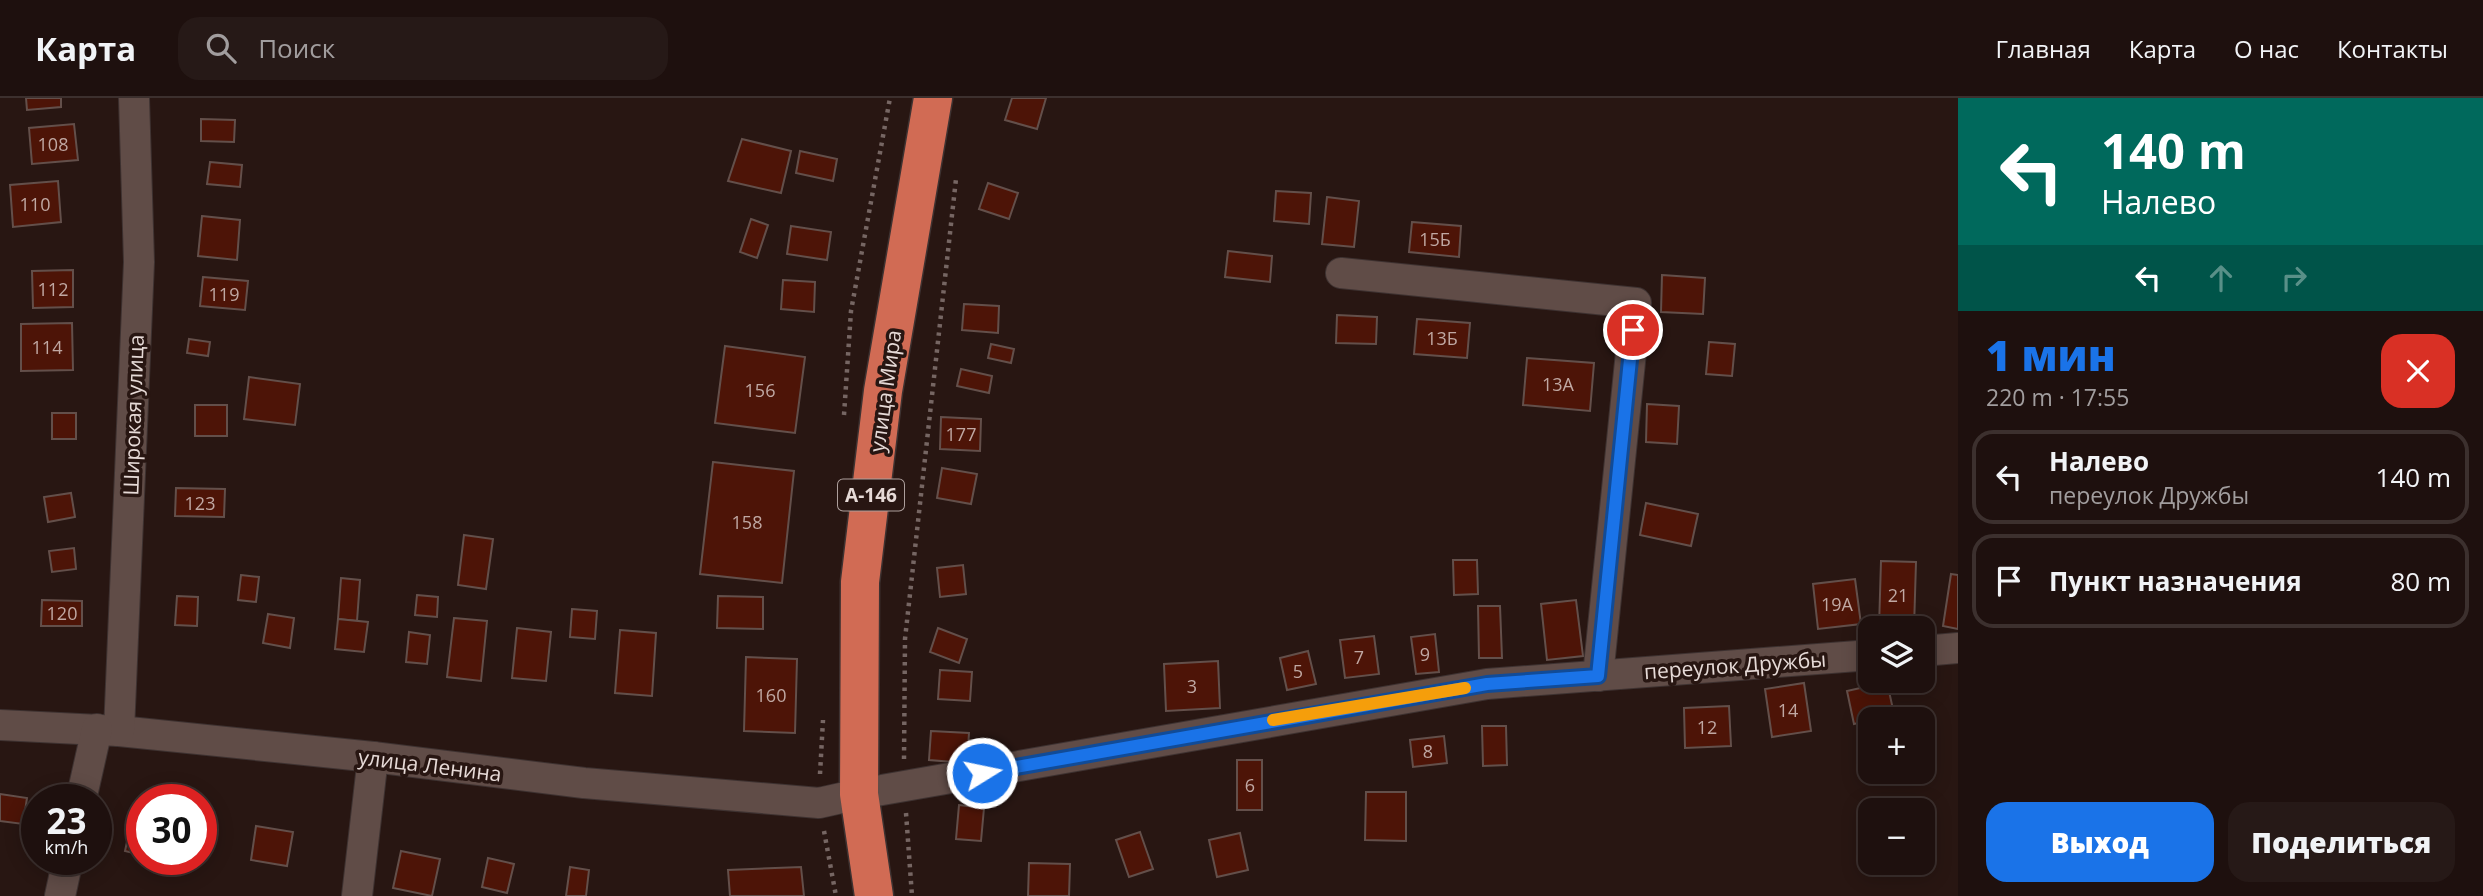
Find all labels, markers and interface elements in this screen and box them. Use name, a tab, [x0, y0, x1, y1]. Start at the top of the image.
search box	[178, 17, 668, 80]
text: Карта	[35, 26, 136, 71]
icon: search	[202, 29, 240, 67]
text: Поиск	[258, 30, 335, 66]
text: Главная	[1996, 32, 2091, 65]
text: Карта	[2129, 32, 2196, 65]
text: О нас	[2234, 32, 2299, 65]
text: Контакты	[2337, 32, 2448, 65]
text: 140 m	[2101, 117, 2246, 183]
icon: left	[1986, 126, 2077, 217]
house number: 108	[38, 132, 68, 156]
text: Налево	[2101, 180, 2216, 223]
house number: 110	[20, 192, 50, 216]
house number: 15Б	[1419, 227, 1451, 251]
icon: left	[2129, 259, 2167, 297]
icon: ahead	[2202, 259, 2240, 297]
icon: right	[2275, 259, 2313, 297]
house number: 112	[38, 277, 68, 301]
house number: 119	[209, 282, 239, 306]
pin	[1603, 300, 1663, 360]
icon: arrive	[1614, 311, 1652, 349]
house number: 13Б	[1426, 326, 1458, 350]
text: 1 мин	[1986, 326, 2116, 383]
street label: улица Мира	[863, 328, 907, 454]
street label: Широкая улица	[116, 334, 150, 496]
button: close	[2381, 334, 2455, 408]
house number: 114	[32, 335, 62, 359]
house number: 13А	[1542, 372, 1575, 396]
house number: 156	[745, 378, 775, 402]
text: 220 m · 17:55	[1986, 381, 2129, 413]
house number: 177	[946, 422, 976, 446]
text: Налево	[2049, 443, 2149, 479]
icon: left	[1990, 458, 2028, 496]
text: 140 m	[2376, 459, 2451, 495]
text: переулок Дружбы	[2049, 479, 2249, 511]
road number: А-146	[838, 480, 904, 510]
house number: 123	[185, 491, 215, 515]
house number: 158	[732, 510, 762, 534]
icon: arrive	[1990, 562, 2028, 600]
text: Пункт назначения	[2049, 563, 2302, 599]
text: 80 m	[2390, 563, 2451, 599]
house number: 21	[1888, 583, 1908, 607]
house number: 19А	[1821, 592, 1854, 616]
house number: 120	[47, 601, 77, 625]
map controls	[1858, 616, 1935, 875]
button: layers	[1858, 616, 1935, 693]
house number: 9	[1420, 642, 1430, 666]
house number: 7	[1354, 645, 1364, 669]
street label: переулок Дружбы	[1643, 645, 1827, 685]
house number: 5	[1293, 659, 1303, 683]
house number: 3	[1187, 674, 1197, 698]
house number: 160	[756, 683, 786, 707]
house number: 14	[1778, 698, 1798, 722]
button: +	[1858, 707, 1935, 784]
house number: 12	[1697, 715, 1717, 739]
position arrow	[945, 736, 1019, 810]
house number: 8	[1423, 739, 1433, 763]
street label: улица Ленина	[357, 742, 503, 788]
house number: 6	[1245, 773, 1255, 797]
speed limit sign: 30	[126, 784, 217, 875]
text: 23	[46, 797, 87, 844]
button: −	[1858, 798, 1935, 875]
button: Выход	[1986, 802, 2214, 882]
button: Поделиться	[2228, 802, 2455, 882]
text: km/h	[45, 835, 88, 859]

